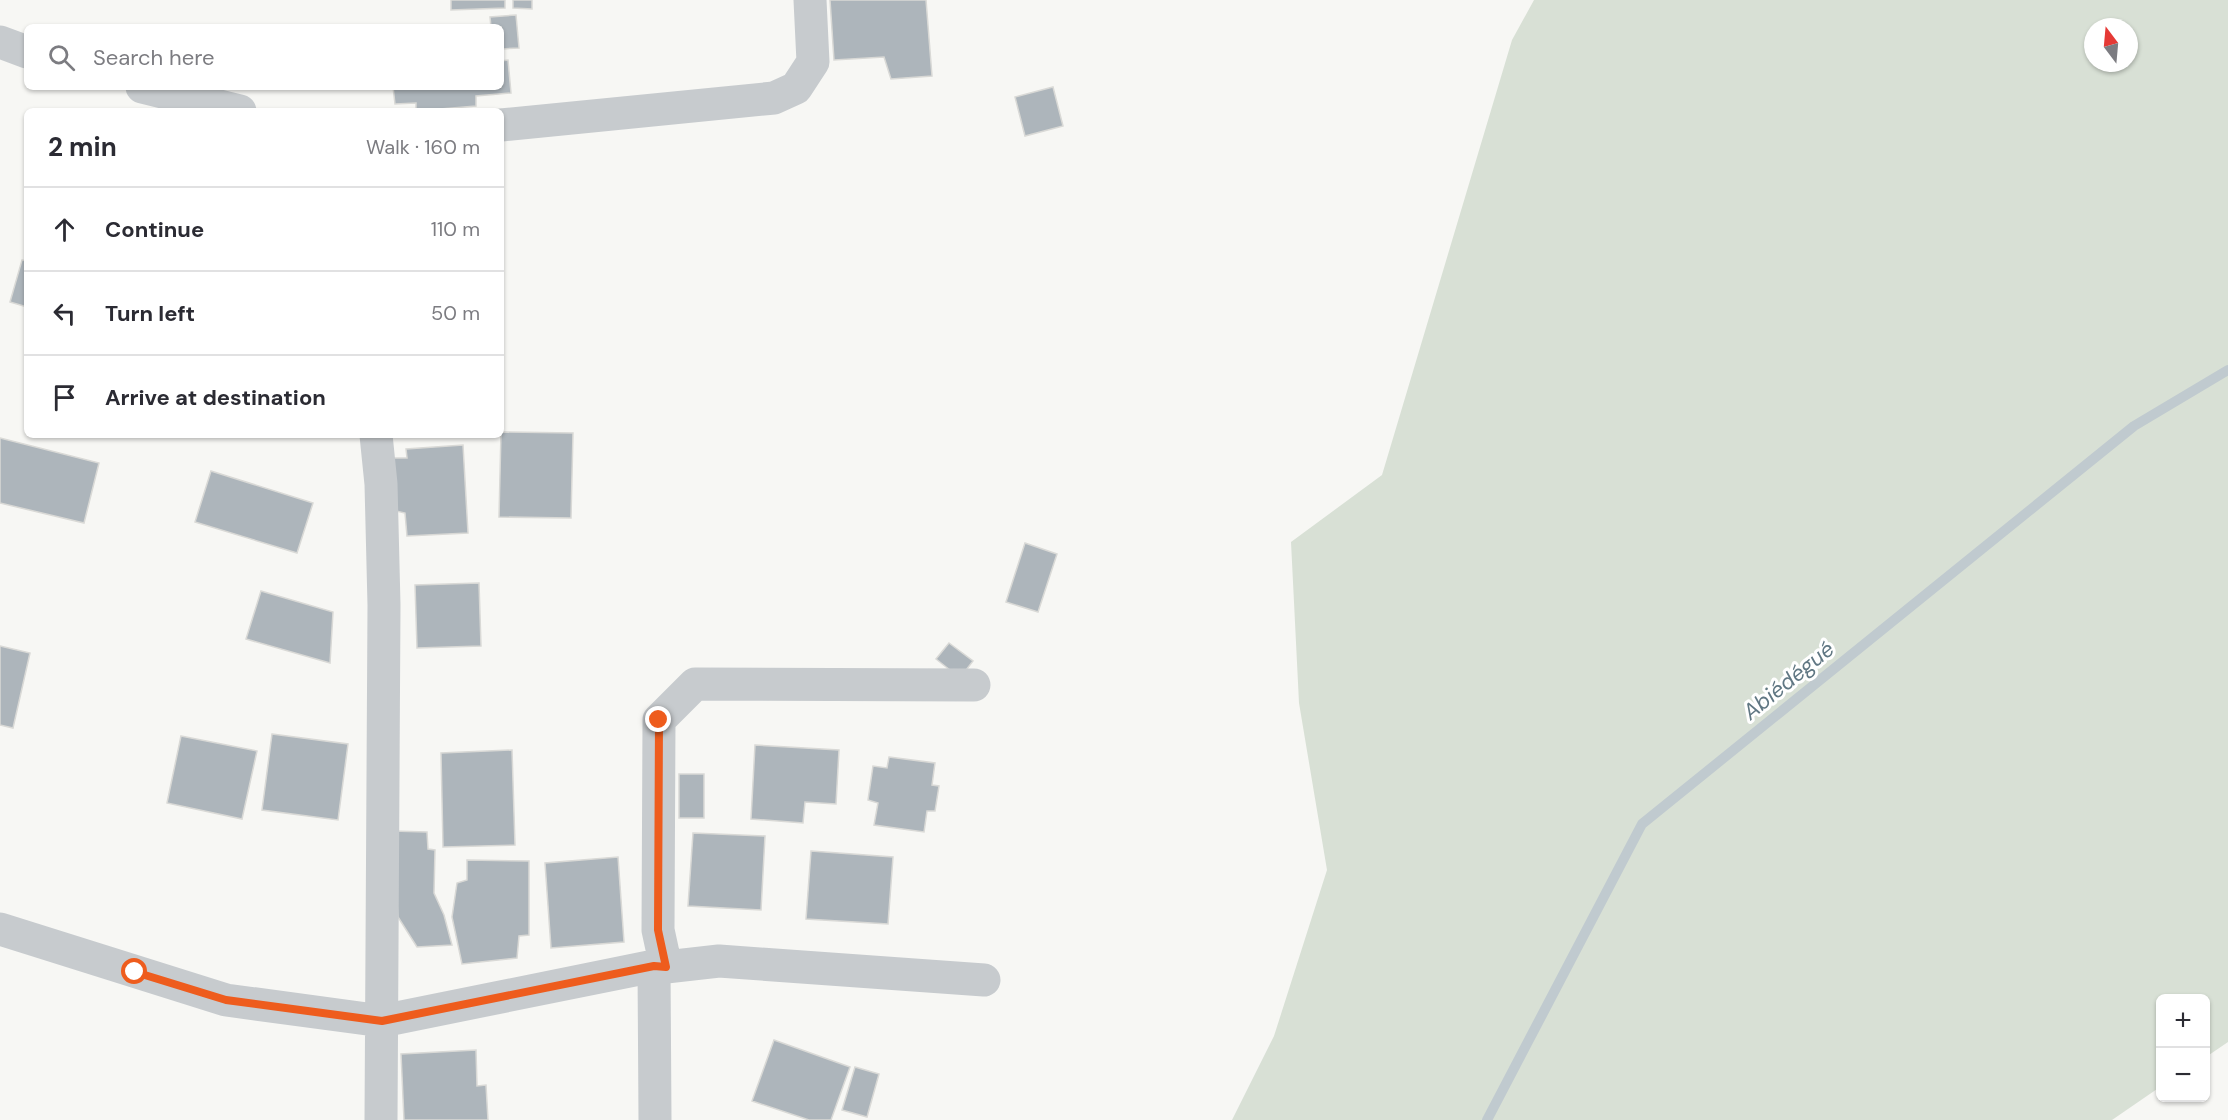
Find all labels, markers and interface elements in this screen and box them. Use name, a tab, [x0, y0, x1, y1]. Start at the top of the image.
north arrow	[2084, 18, 2138, 72]
search box	[24, 24, 504, 90]
icon: search	[45, 41, 78, 74]
text: Search here	[93, 43, 214, 72]
text: 2 min	[48, 130, 117, 164]
text: Walk · 160 m	[366, 134, 480, 160]
icon: ahead	[48, 213, 81, 246]
text: Continue	[105, 215, 204, 244]
text: 110 m	[431, 216, 480, 242]
icon: left	[48, 297, 81, 330]
text: Turn left	[105, 299, 195, 328]
text: 50 m	[431, 300, 480, 326]
icon: arrive	[48, 381, 81, 414]
text: Arrive at destination	[105, 383, 326, 412]
water label: Abiédégué	[1736, 635, 1840, 727]
route end	[645, 706, 671, 732]
route start	[121, 958, 147, 984]
map controls	[2156, 994, 2210, 1102]
button: +	[2156, 994, 2210, 1048]
button: −	[2156, 1048, 2210, 1102]

